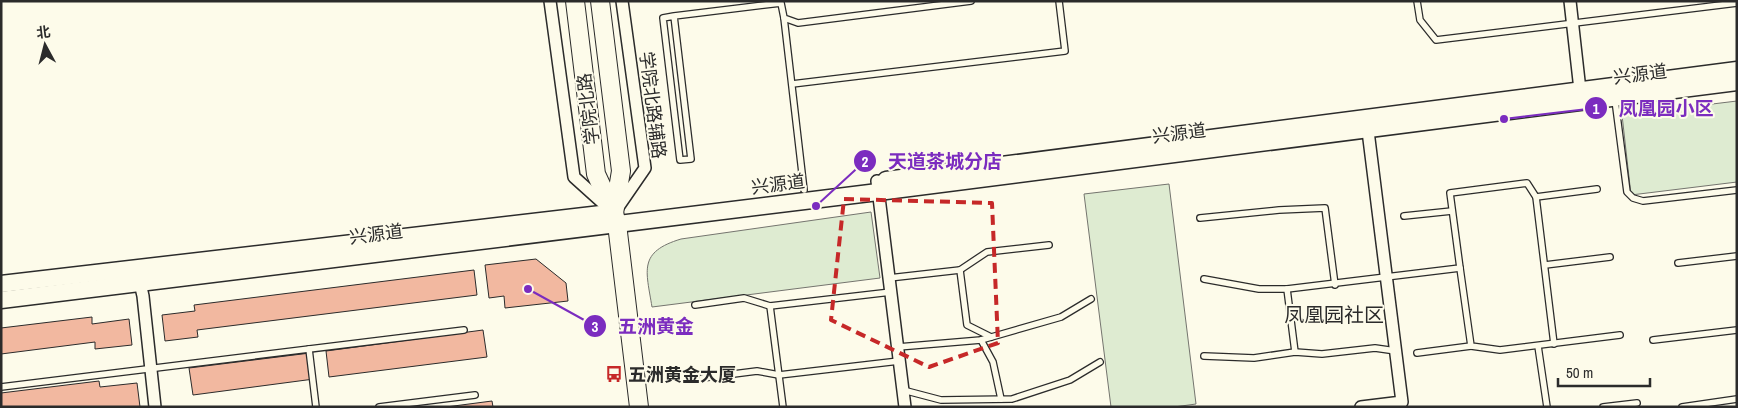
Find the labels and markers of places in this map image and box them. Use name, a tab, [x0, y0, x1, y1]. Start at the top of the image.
callout: 凤凰园小区	[1583, 91, 1723, 125]
callout: 天道茶城分店	[853, 144, 1012, 178]
callout: 五洲黄金	[583, 309, 704, 343]
place label: 五洲黄金大厦	[628, 362, 736, 387]
bus stop icon: 五洲黄金大厦	[604, 364, 624, 384]

